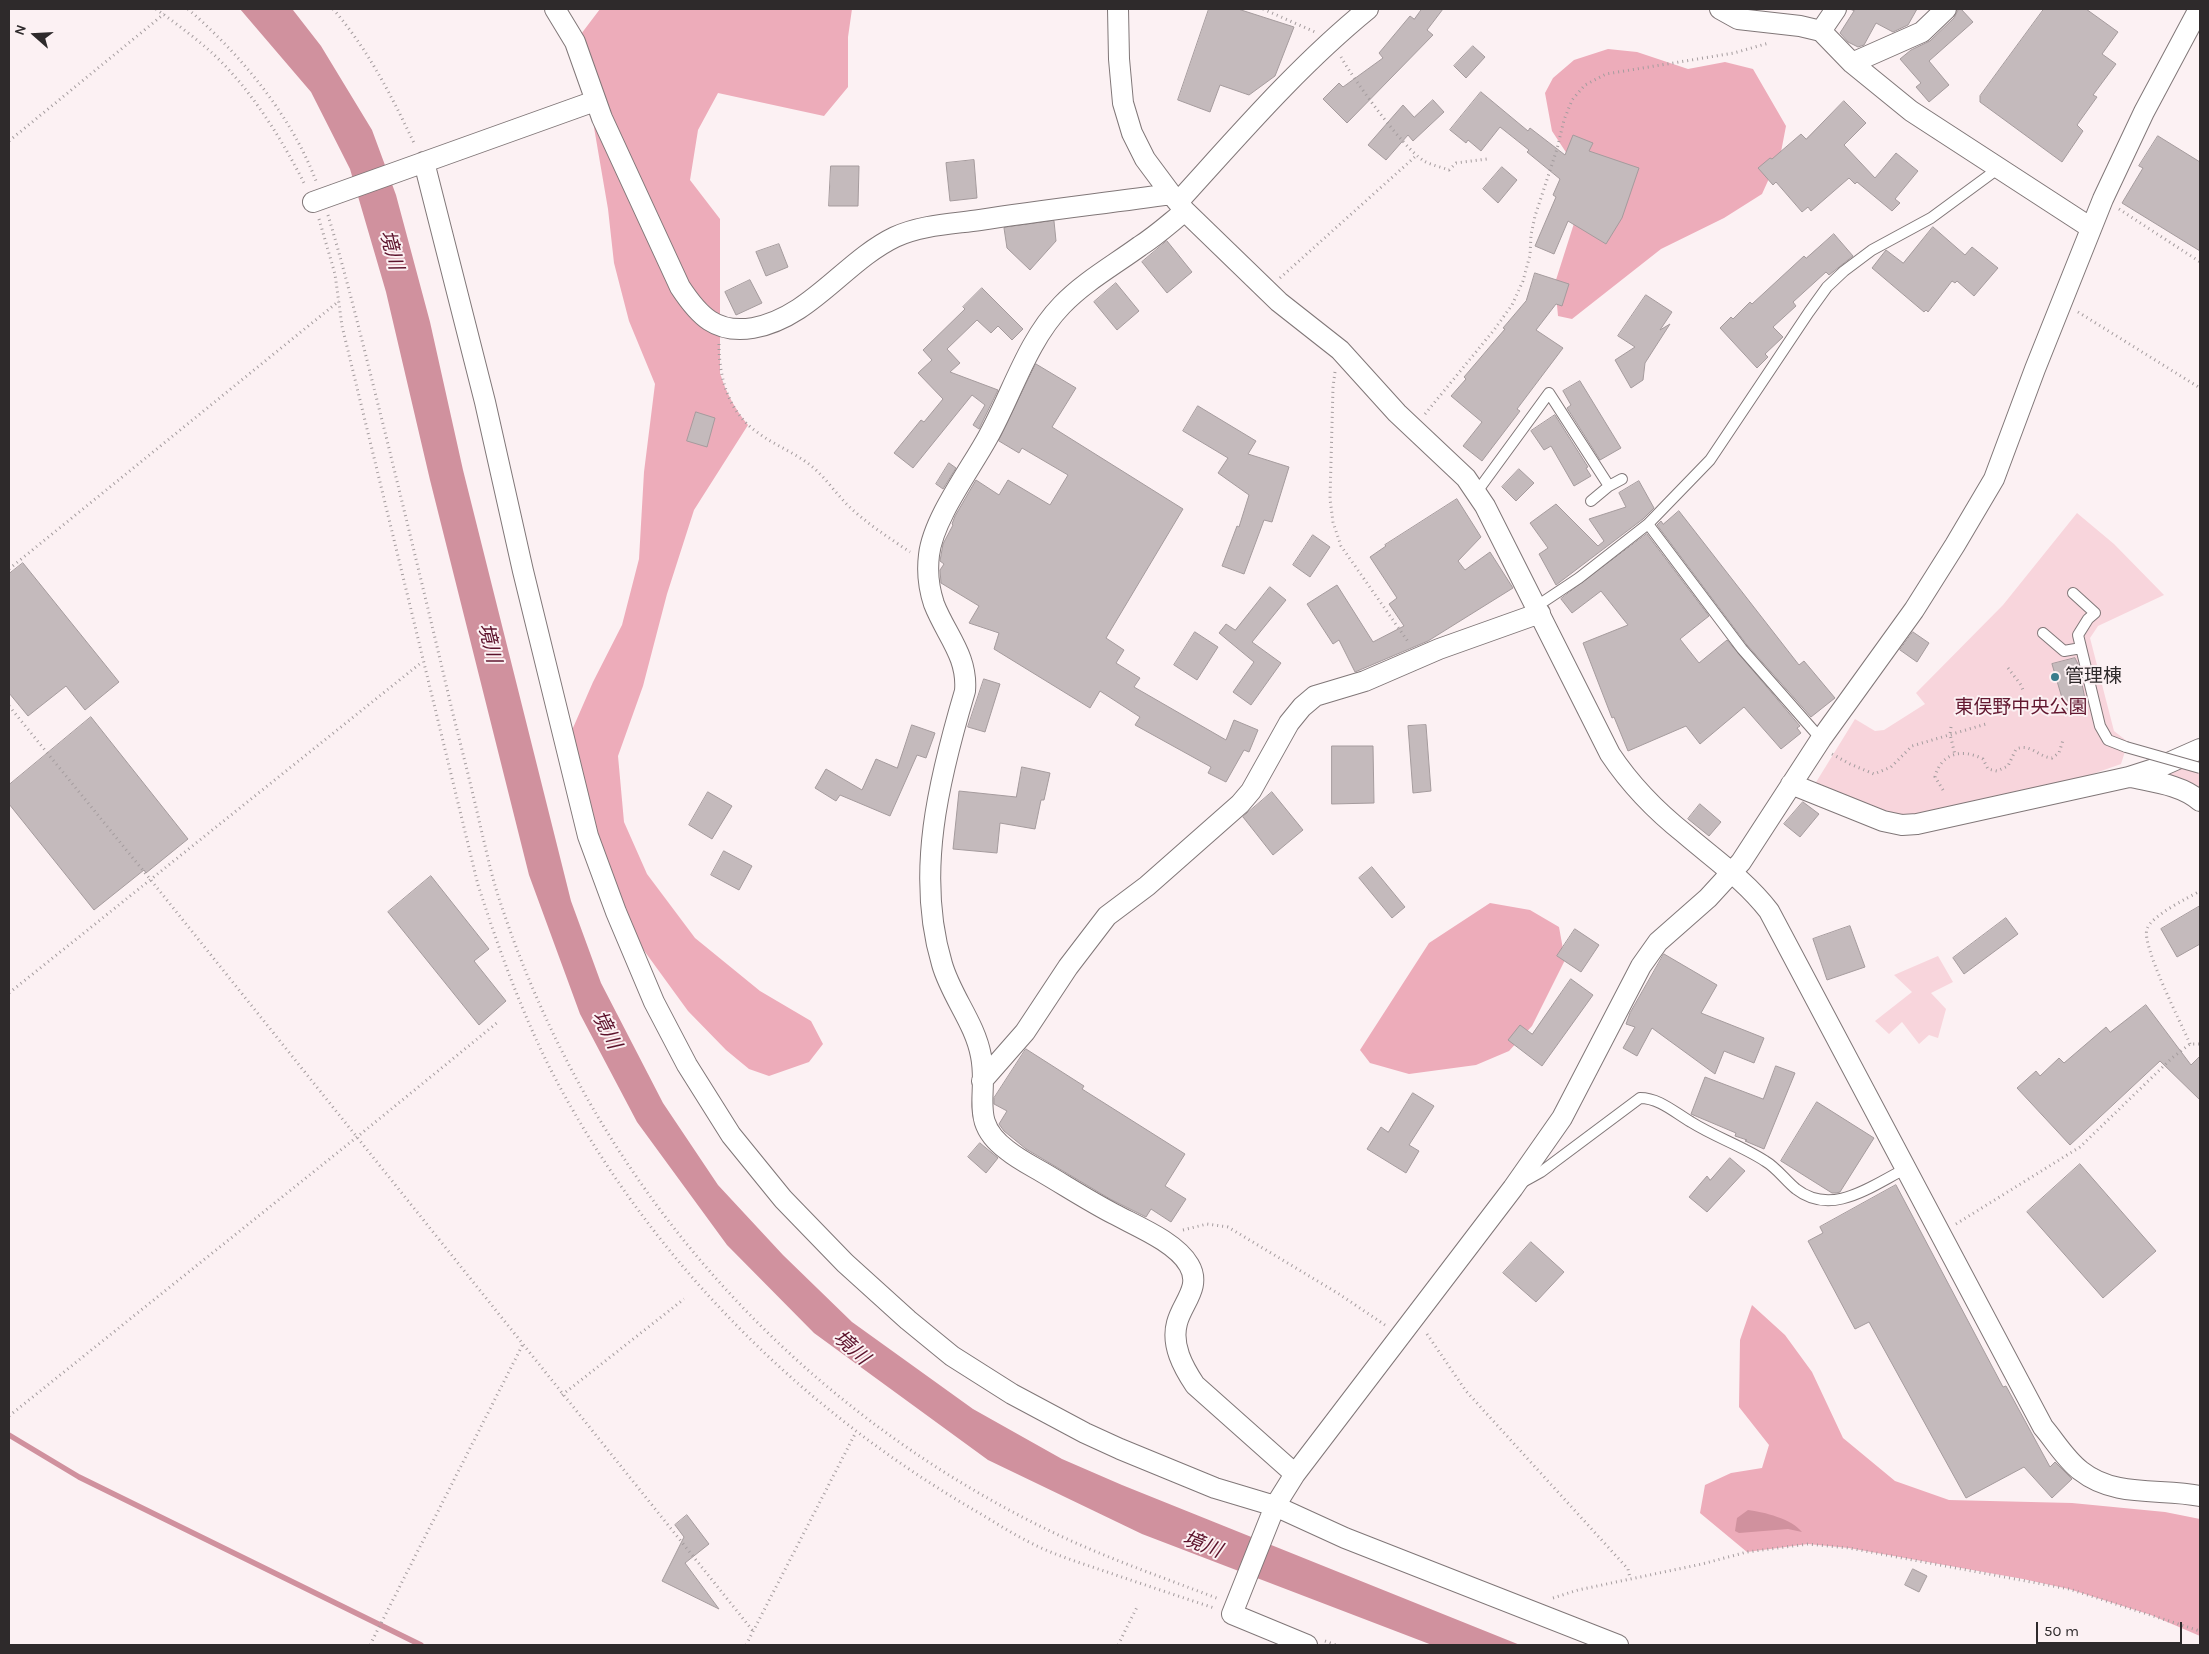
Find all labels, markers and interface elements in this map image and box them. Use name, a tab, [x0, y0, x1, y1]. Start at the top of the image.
north arrow	[10, 10, 60, 60]
text: N	[11, 22, 30, 37]
water label: 境川	[374, 228, 408, 272]
water label: 境川	[473, 621, 505, 665]
place label: 管理棟	[2065, 666, 2122, 688]
marker: 管理棟	[2049, 671, 2061, 683]
park label: 東俣野中央公園	[1955, 697, 2087, 719]
water label: 境川	[586, 1007, 626, 1053]
water label: 境川	[828, 1326, 874, 1370]
water label: 境川	[1179, 1527, 1225, 1563]
scale bar	[2039, 1612, 2185, 1644]
text: 50 m	[2044, 1622, 2079, 1640]

